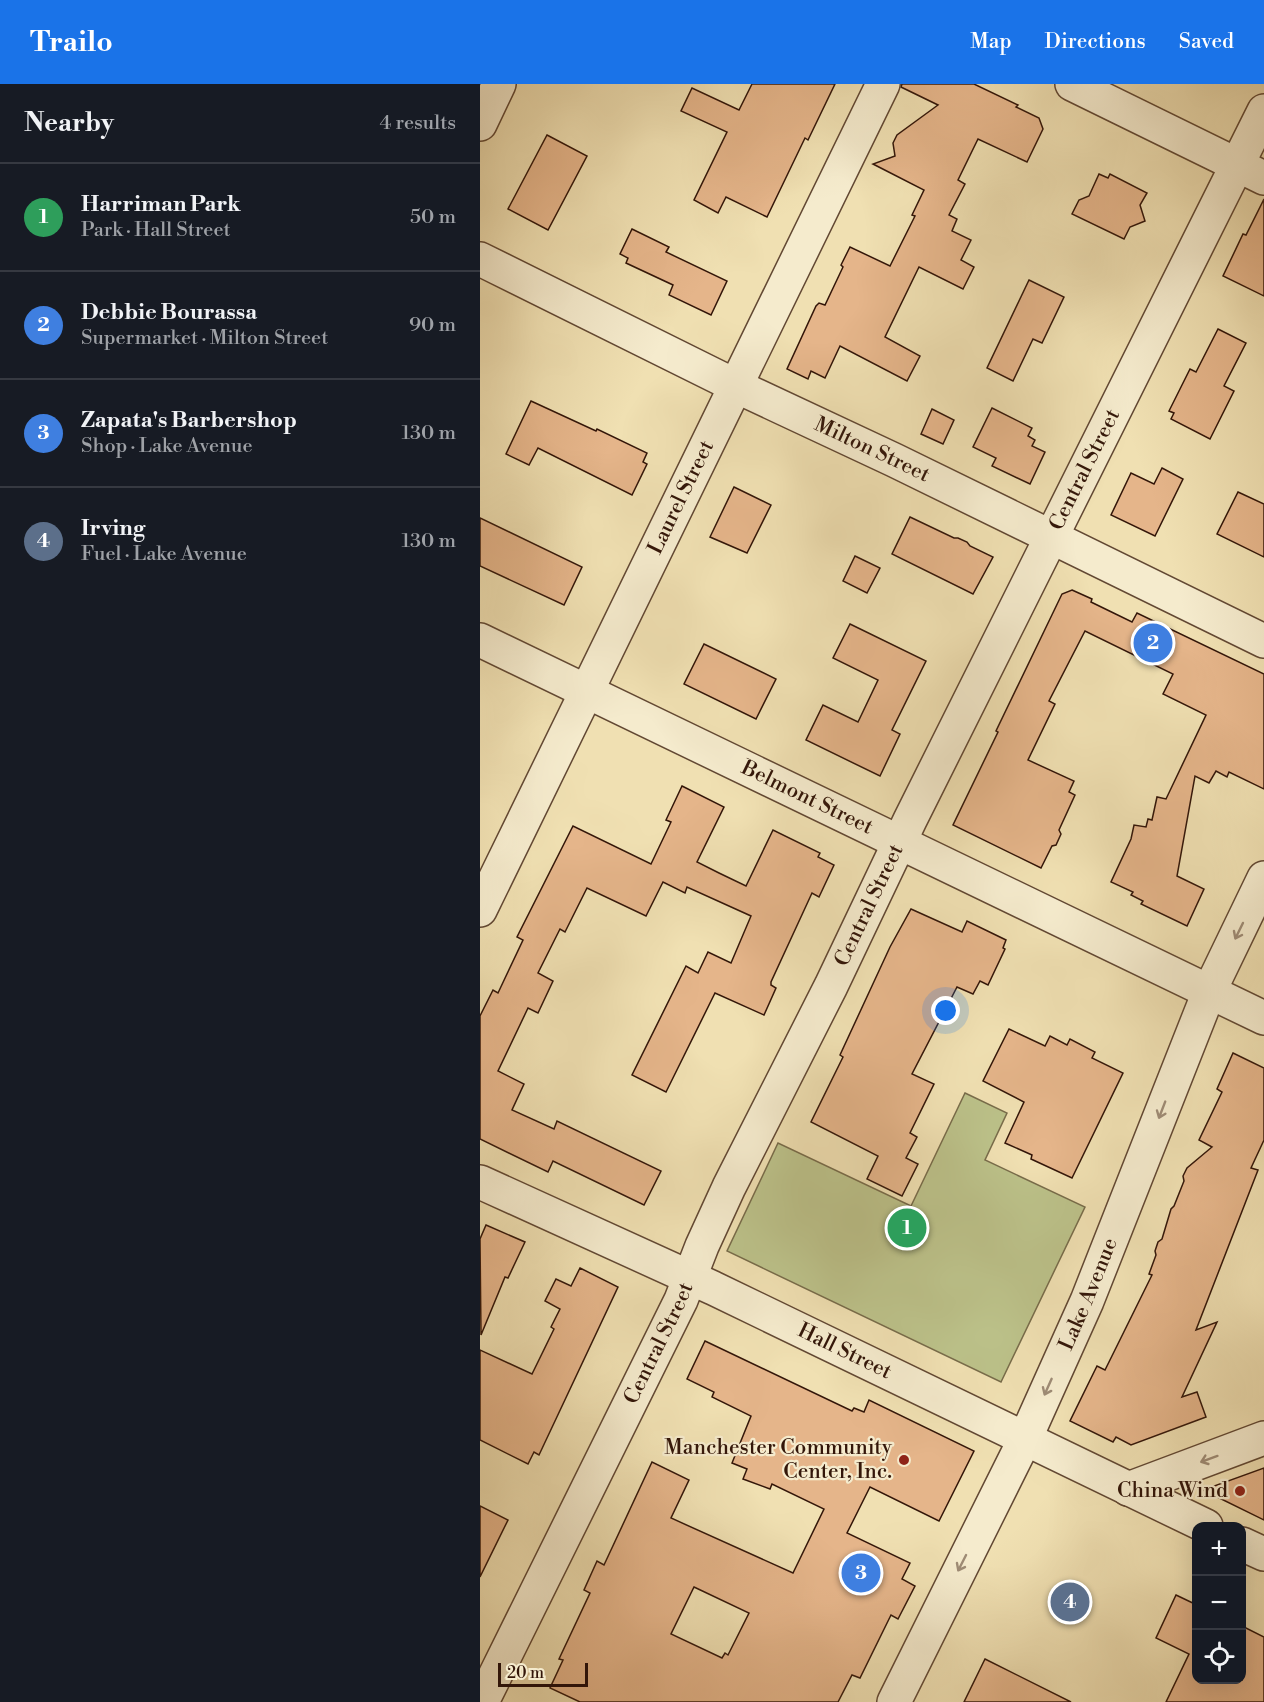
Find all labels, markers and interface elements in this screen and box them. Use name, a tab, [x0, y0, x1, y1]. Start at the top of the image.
text: Trailo	[30, 25, 113, 60]
text: Map	[970, 29, 1012, 55]
text: Directions	[1045, 29, 1146, 55]
text: Saved	[1179, 29, 1234, 55]
text: Nearby	[24, 107, 114, 139]
text: 4 results	[379, 111, 456, 136]
text: Harriman Park	[81, 191, 241, 218]
text: 1	[39, 205, 48, 230]
text: 50 m	[410, 205, 456, 230]
text: Park · Hall Street	[81, 218, 231, 243]
text: Debbie Bourassa	[81, 299, 257, 326]
text: 2	[37, 313, 50, 338]
text: 90 m	[409, 313, 456, 338]
text: Supermarket · Milton Street	[81, 326, 328, 351]
street label: Central Street	[1044, 404, 1126, 535]
text: Zapata's Barbershop	[81, 407, 297, 434]
street label: Milton Street	[810, 412, 934, 489]
text: 3	[37, 421, 50, 446]
text: 130 m	[401, 421, 456, 446]
text: Shop · Lake Avenue	[81, 434, 253, 459]
street label: Laurel Street	[642, 436, 720, 559]
text: Irving	[81, 515, 145, 542]
text: 4	[37, 529, 50, 554]
text: 130 m	[401, 529, 456, 554]
text: Fuel · Lake Avenue	[81, 542, 247, 567]
pin: 2	[1134, 620, 1172, 666]
street label: Belmont Street	[736, 754, 878, 841]
street label: Central Street	[829, 840, 910, 971]
one-way arrow	[1232, 922, 1244, 940]
your location	[931, 996, 960, 1025]
one-way arrow	[1156, 1100, 1167, 1119]
pin: 1	[888, 1206, 926, 1250]
street label: Lake Avenue	[1053, 1234, 1124, 1355]
street label: Central Street	[618, 1278, 700, 1409]
street label: Hall Street	[793, 1318, 896, 1385]
one-way arrow	[1041, 1378, 1053, 1396]
place label: Manchester Community Center, Inc.	[664, 1435, 893, 1485]
marker: Manchester Community Center, Inc.	[897, 1453, 911, 1467]
one-way arrow	[1200, 1454, 1219, 1465]
place label: China Wind	[1117, 1478, 1228, 1504]
marker: China Wind	[1233, 1484, 1247, 1498]
map controls	[1192, 1522, 1246, 1684]
button: +	[1192, 1522, 1246, 1576]
pin: 3	[842, 1550, 880, 1596]
one-way arrow	[956, 1553, 967, 1571]
button: −	[1192, 1576, 1246, 1630]
pin: 4	[1050, 1580, 1090, 1624]
button: locate	[1192, 1630, 1246, 1684]
scale bar	[498, 1660, 588, 1688]
text: 20 m	[507, 1663, 544, 1683]

